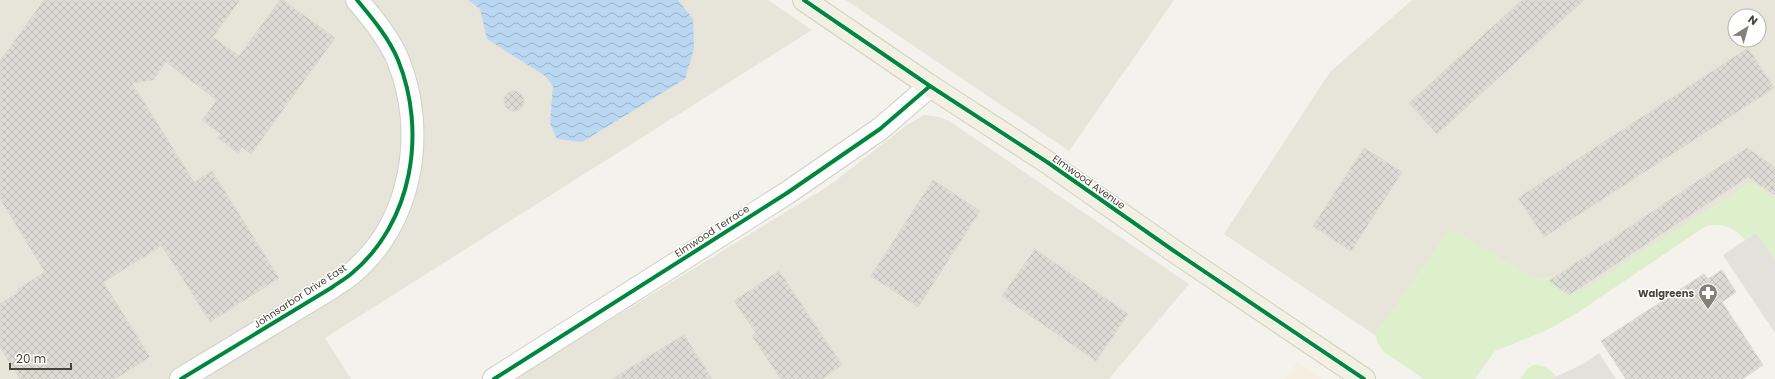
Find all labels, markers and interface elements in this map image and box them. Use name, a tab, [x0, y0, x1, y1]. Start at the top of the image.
north arrow	[1727, 8, 1767, 48]
text: N	[1745, 11, 1761, 29]
street label: Elmwood Avenue	[1050, 151, 1128, 213]
street label: Elmwood Terrace	[672, 201, 752, 261]
street label: Johnsarbor Drive East	[251, 260, 350, 332]
pharmacy icon: Walgreens	[1697, 282, 1719, 310]
place label: Walgreens	[1638, 286, 1694, 301]
scale bar	[10, 345, 71, 371]
text: 20 m	[16, 350, 46, 367]

